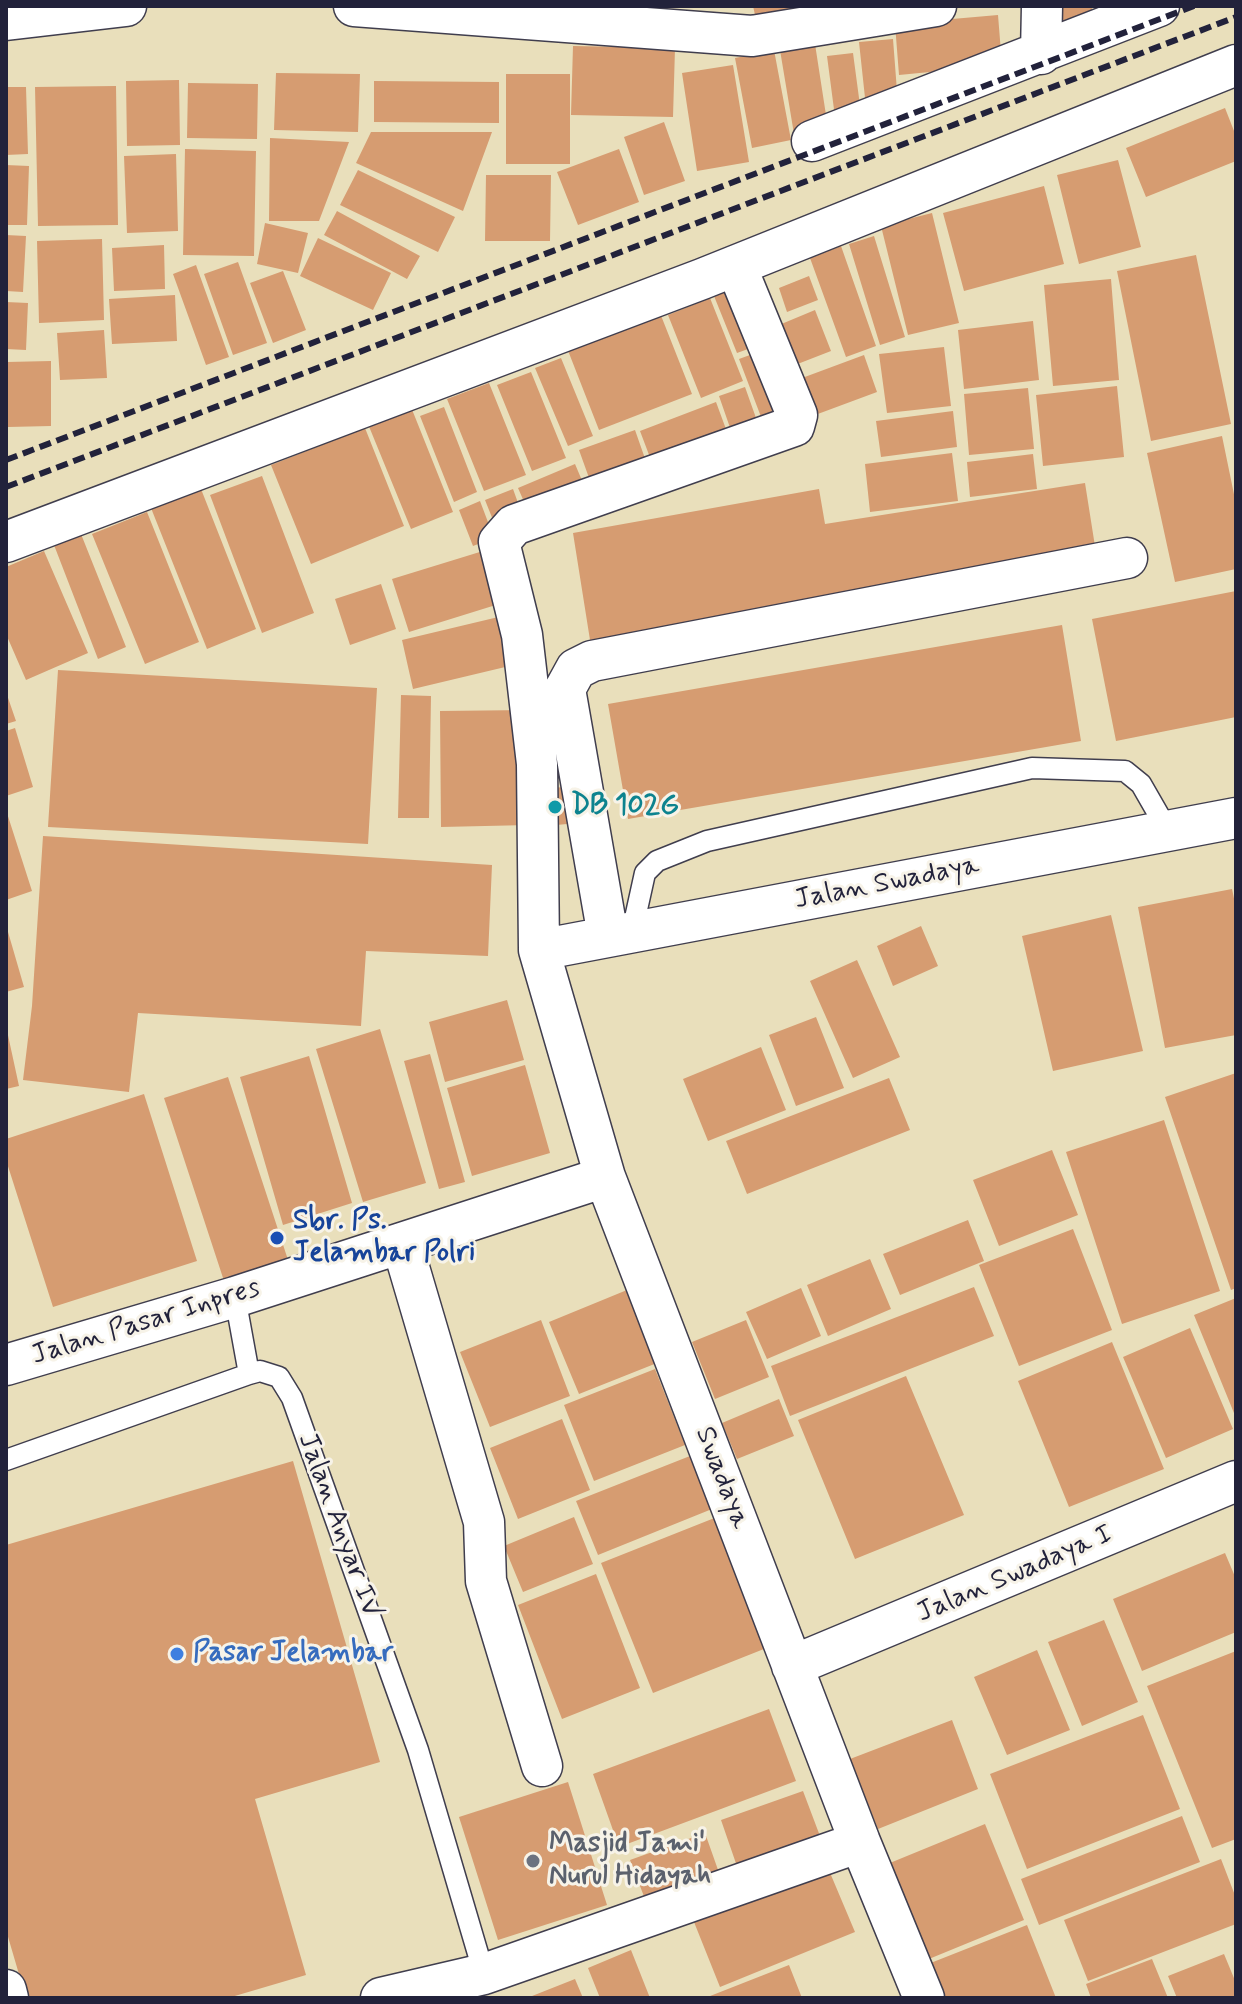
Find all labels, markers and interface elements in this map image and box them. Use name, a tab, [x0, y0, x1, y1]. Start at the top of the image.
place label: DB 102G	[571, 790, 679, 824]
marker: DB 102G	[546, 798, 564, 816]
street label: Jalan Swadaya	[792, 850, 982, 918]
place label: Sbr. Ps. Jelambar Polri	[293, 1205, 475, 1271]
marker: Sbr. Ps. Jelambar Polri	[268, 1229, 286, 1247]
street label: Jalan Pasar Inpres	[28, 1272, 264, 1374]
street label: Swadaya	[686, 1422, 756, 1534]
street label: Jalan Anyar IV	[289, 1429, 387, 1623]
street label: Jalan Swadaya I	[912, 1519, 1118, 1631]
place label: Pasar Jelambar	[193, 1637, 393, 1671]
marker: Pasar Jelambar	[168, 1645, 186, 1663]
place label: Masjid Jami' Nurul Hidayah	[549, 1828, 711, 1894]
marker: Masjid Jami' Nurul Hidayah	[524, 1852, 542, 1870]

